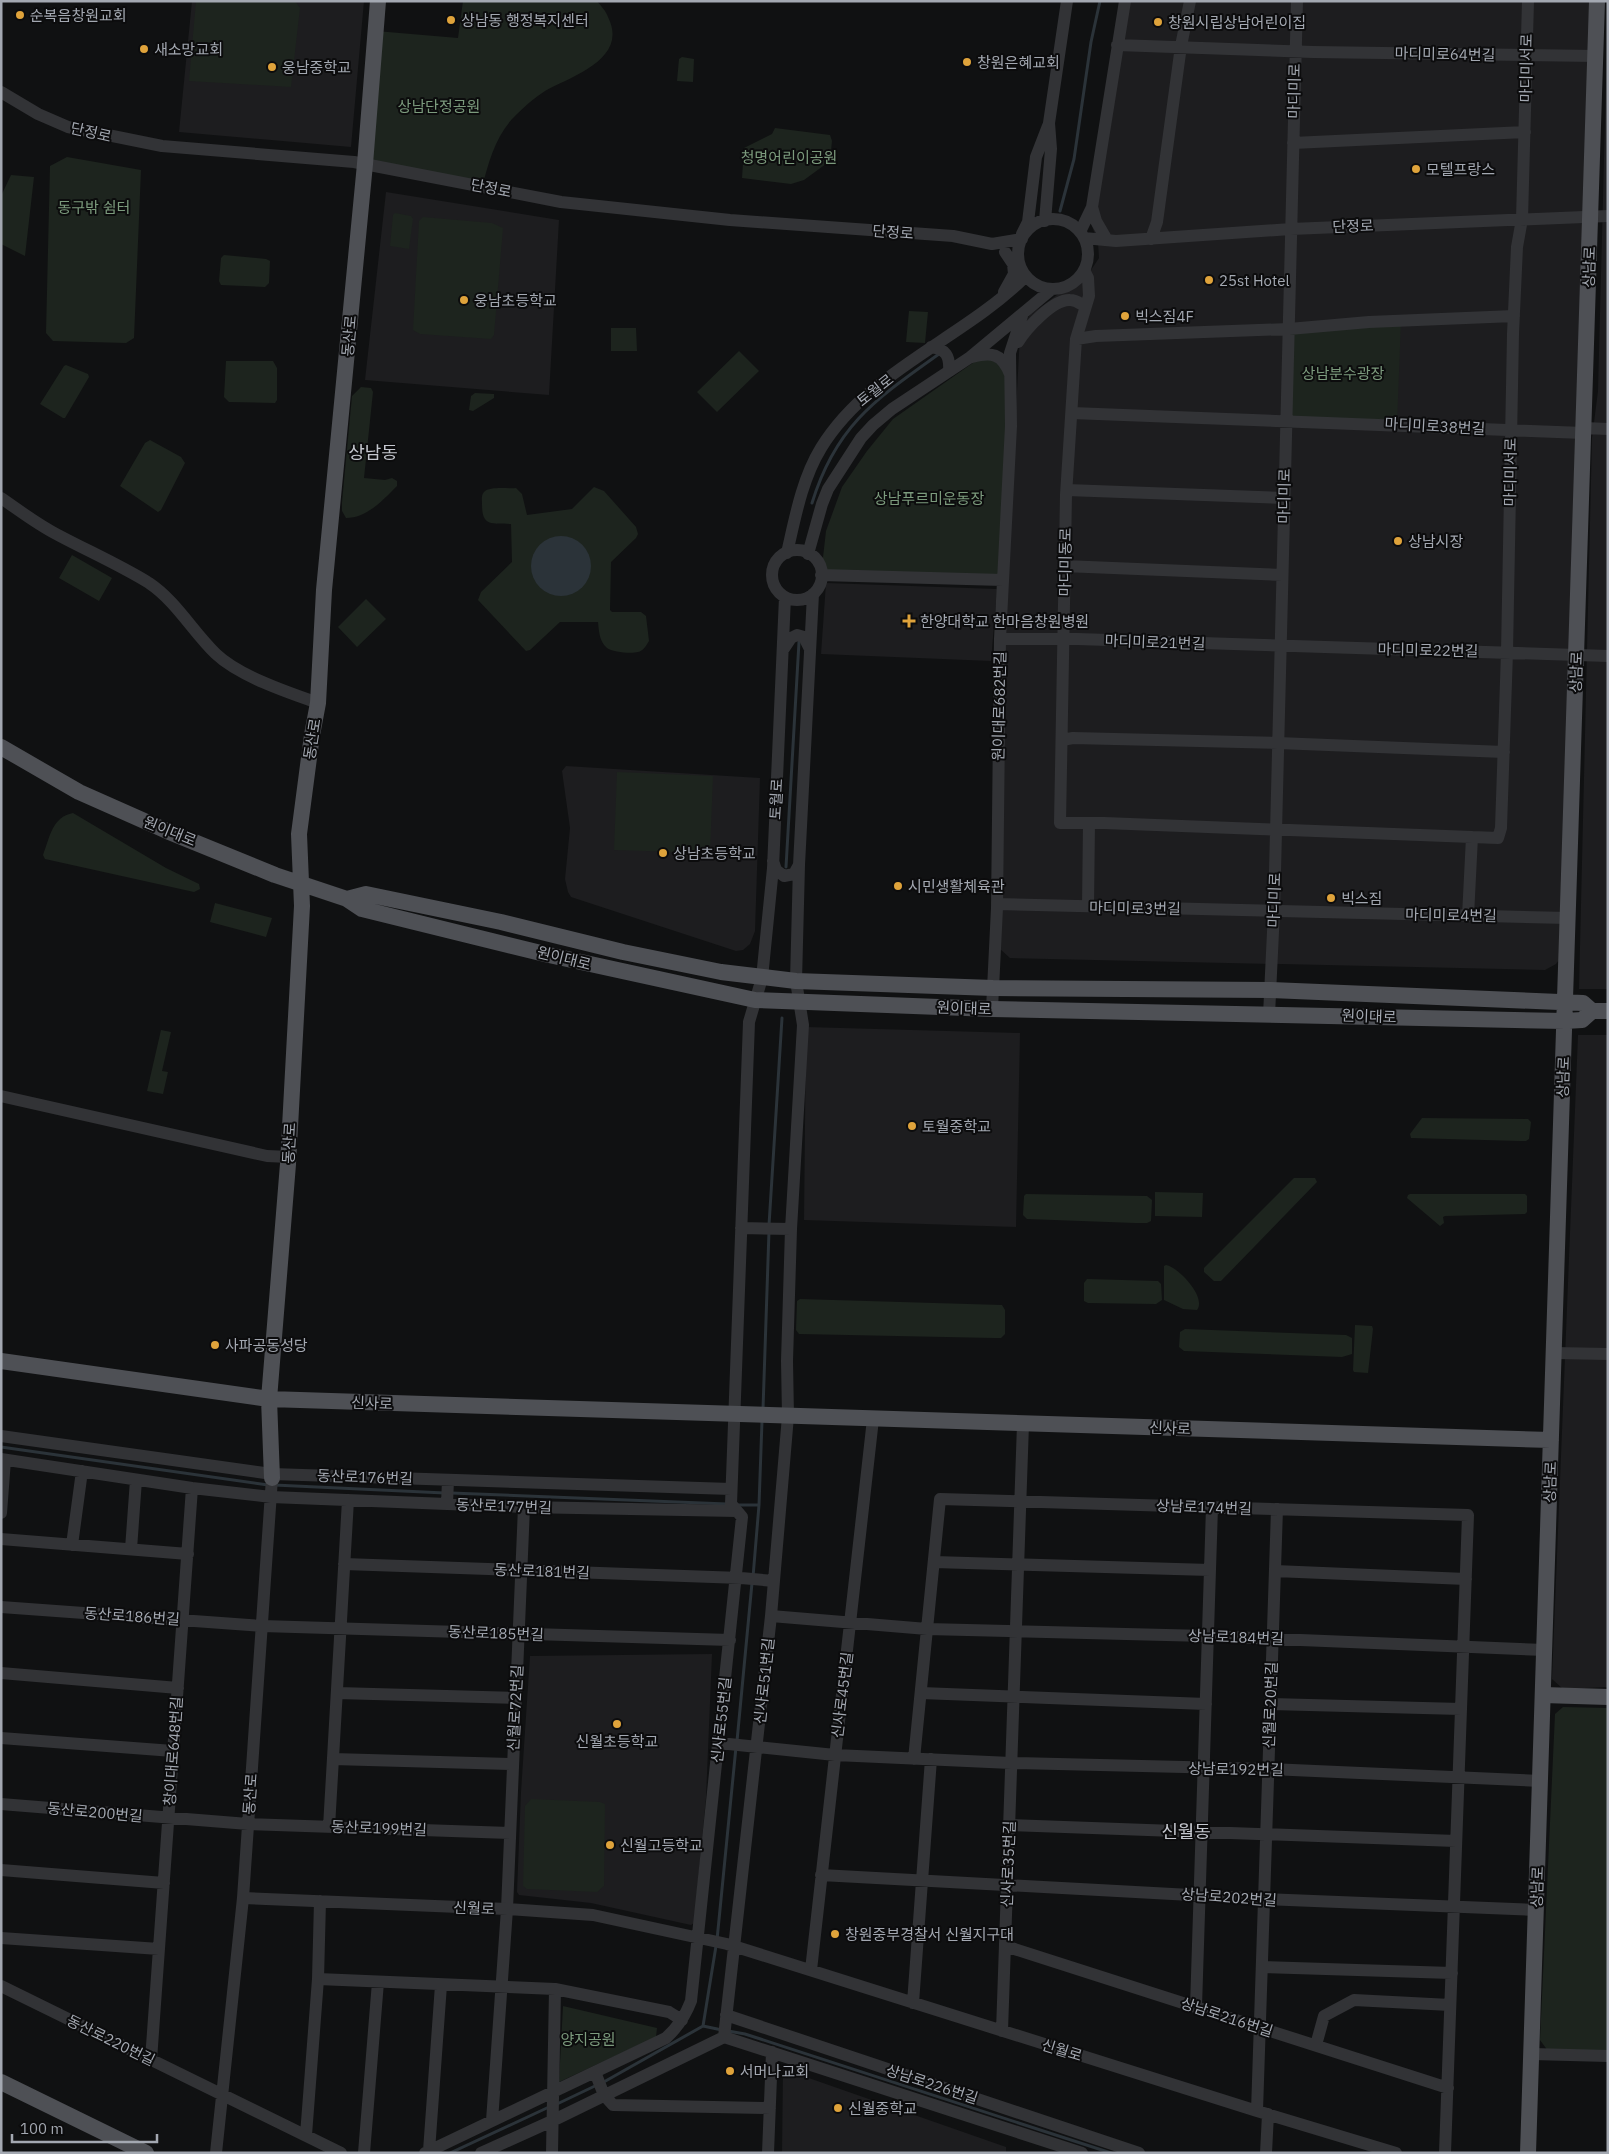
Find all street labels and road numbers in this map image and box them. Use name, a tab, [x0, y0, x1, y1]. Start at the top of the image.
street label: 마디미서로	[1516, 33, 1536, 103]
street label: 마디미로64번길	[1394, 44, 1496, 64]
street label: 마디미로	[1284, 63, 1304, 119]
street label: 단정로	[69, 118, 113, 146]
street label: 단정로	[469, 175, 513, 201]
street label: 단정로	[1332, 216, 1374, 236]
street label: 단정로	[872, 221, 914, 243]
street label: 상남로	[1579, 246, 1599, 288]
street label: 동산로	[338, 315, 360, 357]
street label: 토월로	[853, 370, 897, 410]
street label: 마디미로38번길	[1384, 414, 1486, 438]
street label: 마디미서로	[1500, 437, 1520, 507]
street label: 마디미로	[1274, 468, 1294, 524]
street label: 마디미동로	[1055, 527, 1075, 597]
street label: 마디미로21번길	[1104, 631, 1206, 653]
street label: 마디미로22번길	[1377, 640, 1479, 660]
street label: 원이대로682번길	[989, 651, 1009, 761]
street label: 상남로	[1566, 651, 1586, 693]
street label: 동산로	[299, 717, 325, 761]
street label: 토월로	[765, 778, 787, 820]
street label: 원이대로	[141, 812, 199, 850]
street label: 마디미로	[1264, 872, 1284, 928]
street label: 마디미로3번길	[1089, 898, 1181, 918]
street label: 마디미로4번길	[1405, 905, 1497, 925]
street label: 원이대로	[535, 942, 593, 974]
street label: 원이대로	[936, 998, 992, 1018]
street label: 원이대로	[1341, 1006, 1397, 1026]
street label: 상남로	[1553, 1056, 1573, 1098]
street label: 동산로	[278, 1122, 300, 1164]
street label: 신사로	[351, 1393, 393, 1413]
street label: 신사로	[1149, 1418, 1191, 1438]
street label: 상남로	[1540, 1461, 1560, 1503]
street label: 동산로176번길	[317, 1466, 413, 1488]
street label: 동산로177번길	[456, 1495, 552, 1517]
street label: 상남로174번길	[1156, 1496, 1252, 1518]
street label: 동산로181번길	[494, 1560, 590, 1582]
street label: 동산로186번길	[83, 1603, 181, 1629]
street label: 동산로185번길	[448, 1622, 544, 1644]
street label: 상남로184번길	[1188, 1626, 1284, 1648]
street label: 신사로51번길	[750, 1637, 778, 1725]
street label: 신사로45번길	[827, 1651, 857, 1739]
street label: 신월로20번길	[1259, 1661, 1281, 1749]
street label: 신월로72번길	[503, 1664, 527, 1752]
street label: 신사로55번길	[707, 1676, 735, 1764]
street label: 창이대로648번길	[160, 1696, 186, 1806]
street label: 상남로192번길	[1188, 1759, 1284, 1779]
street label: 동산로	[239, 1773, 261, 1815]
street label: 동산로200번길	[46, 1798, 144, 1826]
street label: 동산로199번길	[331, 1817, 427, 1839]
street label: 신사로35번길	[997, 1820, 1019, 1908]
street label: 상남로	[1527, 1866, 1547, 1908]
street label: 상남로202번길	[1180, 1884, 1278, 1910]
street label: 신월로	[453, 1898, 495, 1918]
street label: 상남로216번길	[1178, 1993, 1276, 2041]
street label: 동산로220번길	[64, 2010, 158, 2070]
street label: 신월로	[1039, 2035, 1085, 2065]
street label: 상남로226번길	[883, 2060, 981, 2108]

